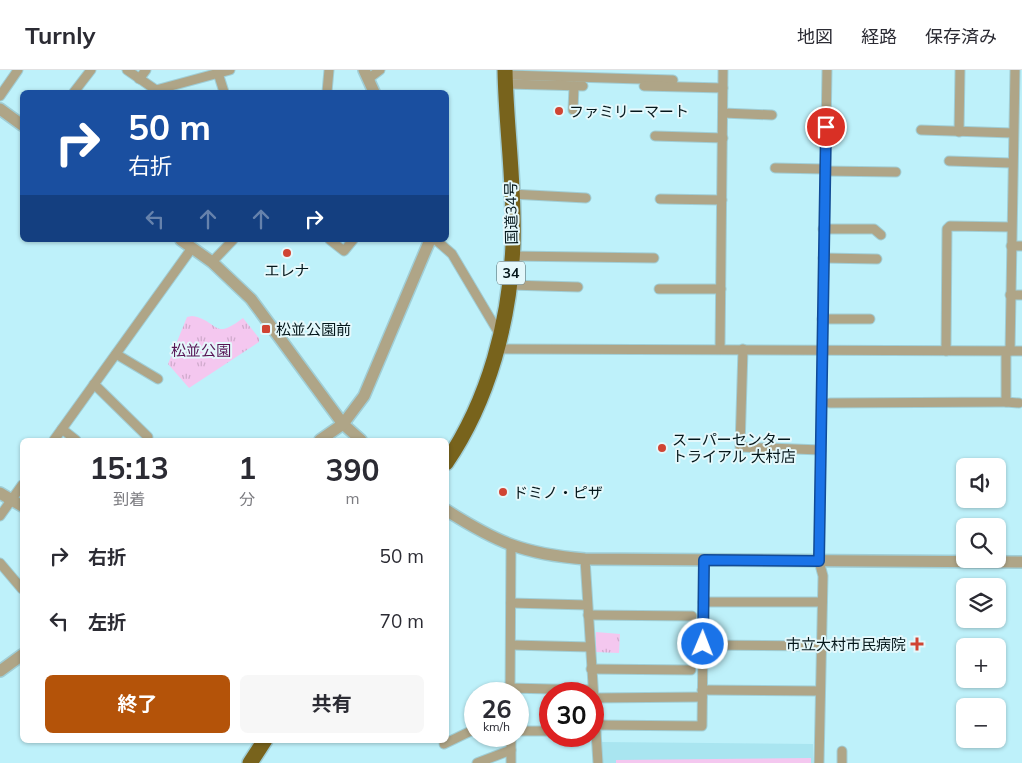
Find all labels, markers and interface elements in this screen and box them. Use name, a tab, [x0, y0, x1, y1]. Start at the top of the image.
text: Turnly	[25, 20, 96, 50]
text: 地図	[797, 25, 833, 48]
text: 経路	[861, 25, 897, 48]
text: 保存済み	[925, 25, 997, 48]
place label: ファミリーマート	[569, 102, 689, 121]
text: 50 m	[128, 105, 211, 149]
marker: ファミリーマート	[553, 105, 565, 117]
pin	[805, 106, 847, 148]
icon: right	[45, 110, 110, 175]
icon: arrive	[812, 113, 840, 141]
text: 右折	[128, 152, 172, 180]
street label: 国道34号	[501, 181, 521, 245]
icon: left	[141, 205, 169, 233]
icon: ahead	[194, 205, 222, 233]
icon: ahead	[247, 205, 275, 233]
icon: right	[300, 205, 328, 233]
marker: エレナ	[281, 247, 293, 259]
place label: エレナ	[264, 261, 310, 280]
road number: 34	[497, 262, 525, 284]
place label: 松並公園前	[276, 320, 351, 339]
marker: 松並公園前	[260, 323, 272, 335]
park label: 松並公園	[171, 341, 231, 360]
place label: スーパーセンター トライアル 大村店	[672, 430, 796, 466]
marker: スーパーセンター トライアル 大村店	[656, 442, 668, 454]
text: 15:13	[89, 449, 169, 487]
text: 1	[238, 449, 256, 487]
text: 390	[326, 451, 380, 489]
map controls	[956, 458, 1006, 748]
button: sound	[956, 458, 1006, 508]
place label: ドミノ・ピザ	[513, 483, 603, 502]
marker: ドミノ・ピザ	[497, 486, 509, 498]
text: m	[346, 488, 360, 508]
text: 到着	[113, 489, 145, 509]
text: 分	[239, 489, 255, 509]
button: search	[956, 518, 1006, 568]
icon: right	[45, 542, 73, 570]
text: 50 m	[380, 544, 424, 568]
text: 右折	[88, 545, 126, 569]
button: layers	[956, 578, 1006, 628]
icon: left	[45, 607, 73, 635]
text: 70 m	[380, 609, 424, 633]
text: 左折	[88, 610, 126, 634]
position arrow	[676, 617, 728, 669]
place label: 市立大村市民病院	[786, 635, 906, 654]
marker: 市立大村市民病院	[910, 637, 924, 651]
button: +	[956, 638, 1006, 688]
button: 終了	[45, 675, 230, 733]
button: 共有	[240, 675, 424, 733]
speed limit sign: 30	[539, 682, 604, 747]
text: 26	[481, 693, 512, 724]
button: −	[956, 698, 1006, 748]
text: km/h	[483, 719, 510, 734]

